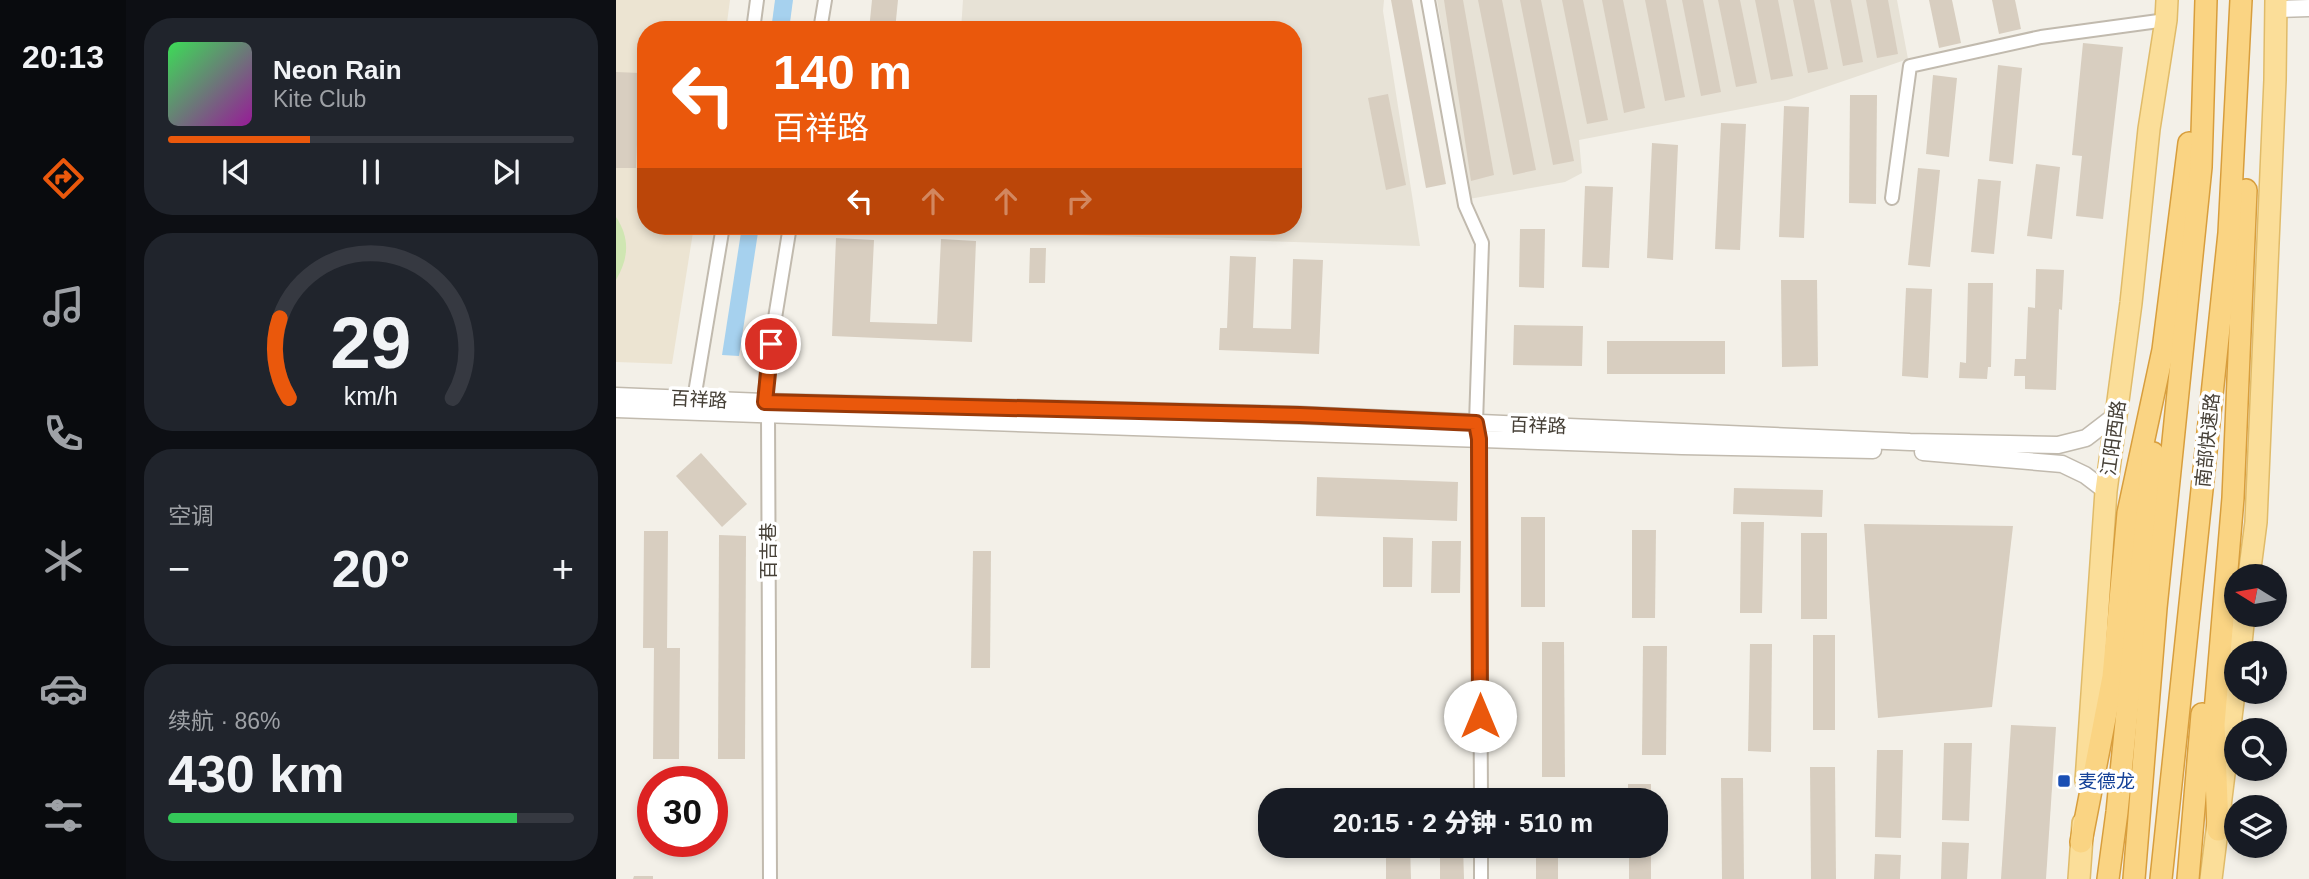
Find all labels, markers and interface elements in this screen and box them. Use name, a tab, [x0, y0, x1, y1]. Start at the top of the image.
text: 20:13	[22, 39, 104, 75]
text: 140 m	[773, 45, 912, 99]
icon: left	[658, 49, 749, 140]
text: Neon Rain	[273, 55, 402, 85]
text: Kite Club	[273, 86, 366, 112]
text: 百祥路	[773, 110, 869, 146]
icon: previous	[217, 153, 255, 191]
icon: pause	[352, 153, 390, 191]
icon: next	[487, 153, 525, 191]
icon: directions	[39, 154, 88, 203]
icon: left	[841, 182, 879, 220]
icon: ahead	[914, 182, 952, 220]
icon: ahead	[987, 182, 1025, 220]
icon: right	[1060, 182, 1098, 220]
icon: music	[39, 282, 88, 331]
text: 29	[331, 302, 411, 383]
pin	[741, 314, 801, 374]
icon: arrive	[752, 325, 790, 363]
text: km/h	[344, 382, 398, 410]
street label: 百祥路	[670, 388, 728, 411]
street label: 南部快速路	[2192, 392, 2223, 488]
street label: 江阳西路	[2098, 399, 2129, 477]
icon: phone	[39, 409, 88, 458]
street label: 百祥路	[1509, 414, 1567, 437]
text: 空调	[168, 503, 214, 529]
street label: 百吉巷	[758, 522, 779, 580]
icon: climate	[39, 536, 88, 585]
text: 20°	[332, 540, 410, 598]
text: −	[168, 548, 190, 590]
text: +	[552, 548, 574, 590]
north arrow	[2224, 564, 2287, 626]
map controls	[2224, 564, 2287, 858]
button: sound	[2224, 641, 2287, 704]
icon: car	[39, 664, 88, 713]
position arrow	[1443, 679, 1517, 753]
text: 续航 · 86%	[168, 708, 280, 734]
button: search	[2224, 718, 2287, 781]
text: 430 km	[168, 745, 344, 803]
speed limit sign: 30	[637, 766, 728, 857]
place label: 麦德龙	[2078, 771, 2135, 792]
marker: 麦德龙	[2056, 773, 2072, 789]
icon: filters	[39, 791, 88, 840]
button: layers	[2224, 795, 2287, 858]
text: 20:15 · 2 分钟 · 510 m	[1333, 808, 1593, 838]

